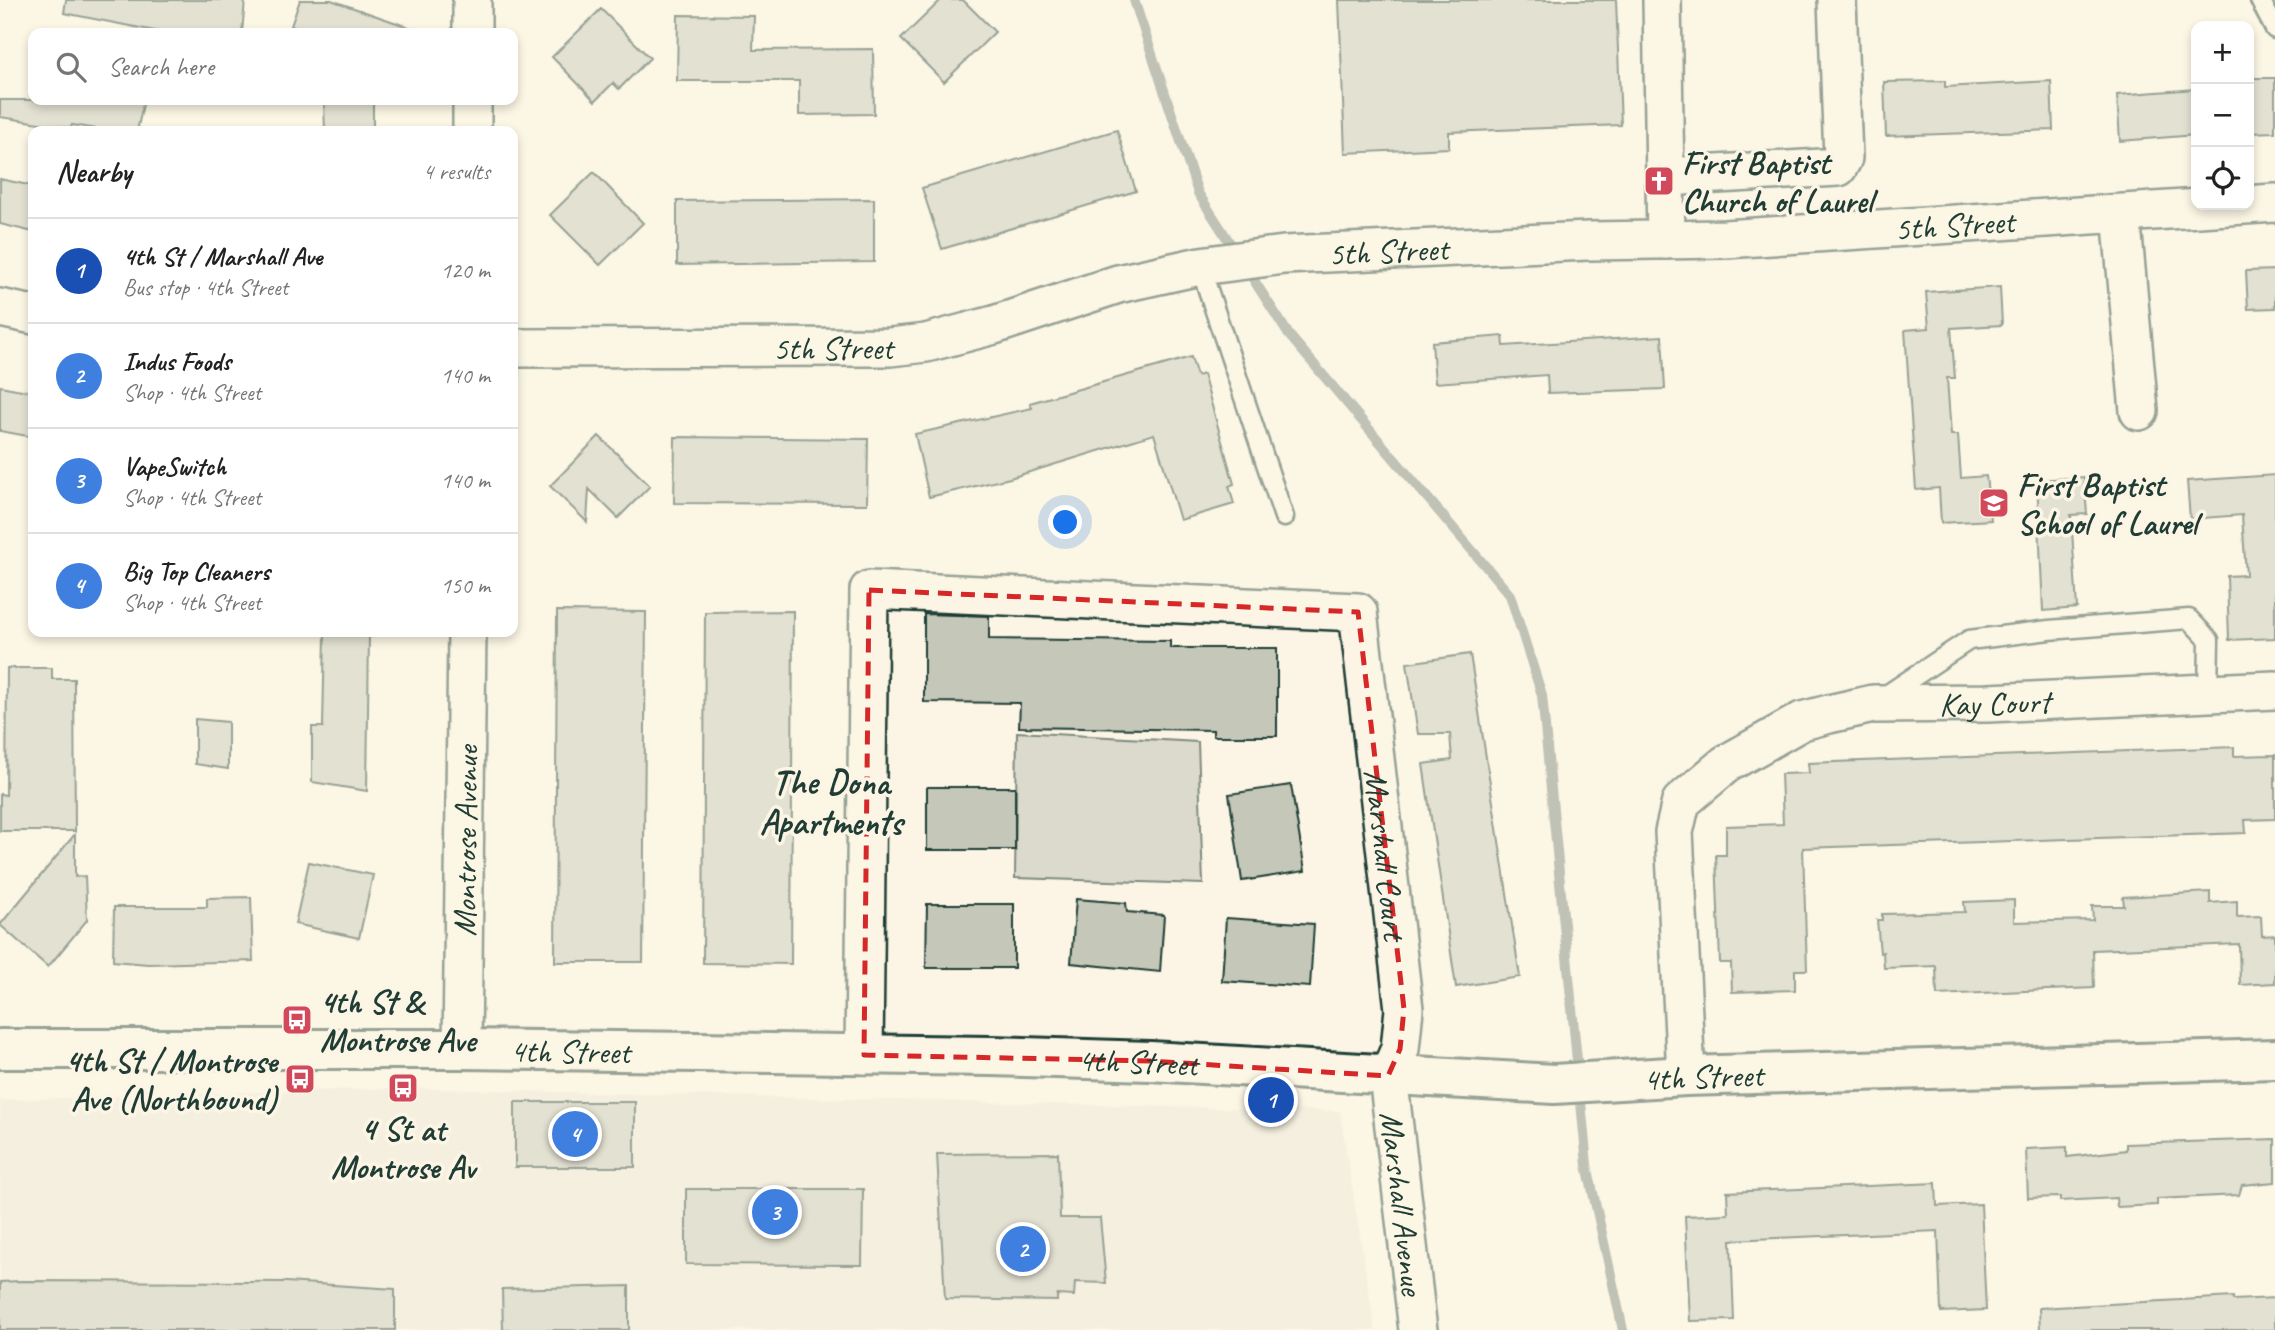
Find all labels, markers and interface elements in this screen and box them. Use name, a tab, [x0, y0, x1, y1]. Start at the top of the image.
map controls	[2191, 21, 2254, 210]
button: +	[2191, 21, 2254, 84]
search box	[28, 28, 518, 105]
icon: search	[52, 48, 90, 86]
text: Search here	[108, 50, 214, 83]
button: −	[2191, 84, 2254, 147]
place label: First Baptist Church of Laurel	[1682, 142, 1878, 222]
button: locate	[2191, 147, 2254, 210]
text: Nearby	[56, 153, 132, 191]
text: 4 results	[423, 157, 490, 186]
church icon: First Baptist Church of Laurel	[1642, 164, 1676, 198]
street label: 5th Street	[1893, 200, 2019, 250]
street label: 5th Street	[1327, 227, 1452, 275]
text: 4th St / Marshall Ave	[123, 240, 322, 273]
text: 1	[74, 256, 84, 285]
text: 120 m	[441, 256, 490, 285]
text: Bus stop · 4th Street	[123, 273, 288, 302]
street label: 5th Street	[773, 327, 896, 369]
text: Indus Foods	[123, 345, 231, 378]
text: 2	[74, 361, 84, 390]
text: 140 m	[441, 361, 490, 390]
text: Shop · 4th Street	[123, 378, 261, 407]
text: VapeSwitch	[123, 450, 226, 483]
place label: First Baptist School of Laurel	[2017, 464, 2203, 544]
text: 3	[74, 466, 84, 495]
text: 140 m	[441, 466, 490, 495]
text: Shop · 4th Street	[123, 483, 261, 512]
school or university icon: First Baptist School of Laurel	[1977, 486, 2011, 520]
your location	[1048, 505, 1082, 539]
text: Big Top Cleaners	[123, 555, 270, 588]
text: 4	[74, 571, 84, 600]
text: 150 m	[441, 571, 490, 600]
text: Shop · 4th Street	[123, 588, 261, 617]
street label: Kay Court	[1939, 680, 2055, 725]
street label: Montrose Avenue	[443, 743, 488, 937]
district label: The Dona Apartments	[760, 760, 906, 845]
street label: Marshall Court	[1354, 768, 1416, 945]
place label: 4th St & Montrose Ave	[320, 981, 478, 1061]
bus stop icon: 4th St & Montrose Ave	[280, 1003, 314, 1037]
street label: 4th Street	[510, 1030, 633, 1073]
street label: 4th Street	[1077, 1039, 1202, 1086]
place label: 4th St / Montrose Ave (Northbound)	[65, 1040, 280, 1120]
street label: 4th Street	[1642, 1054, 1767, 1101]
bus stop icon: 4th St / Montrose Ave (Northbound)	[283, 1062, 317, 1096]
bus stop icon: 4 St at Montrose Av	[386, 1071, 420, 1105]
pin: 1	[1248, 1074, 1294, 1126]
place label: 4 St at Montrose Av	[331, 1108, 478, 1188]
pin: 4	[552, 1108, 598, 1160]
street label: Marshall Avenue	[1370, 1109, 1434, 1300]
pin: 3	[752, 1186, 798, 1238]
pin: 2	[1000, 1223, 1046, 1275]

